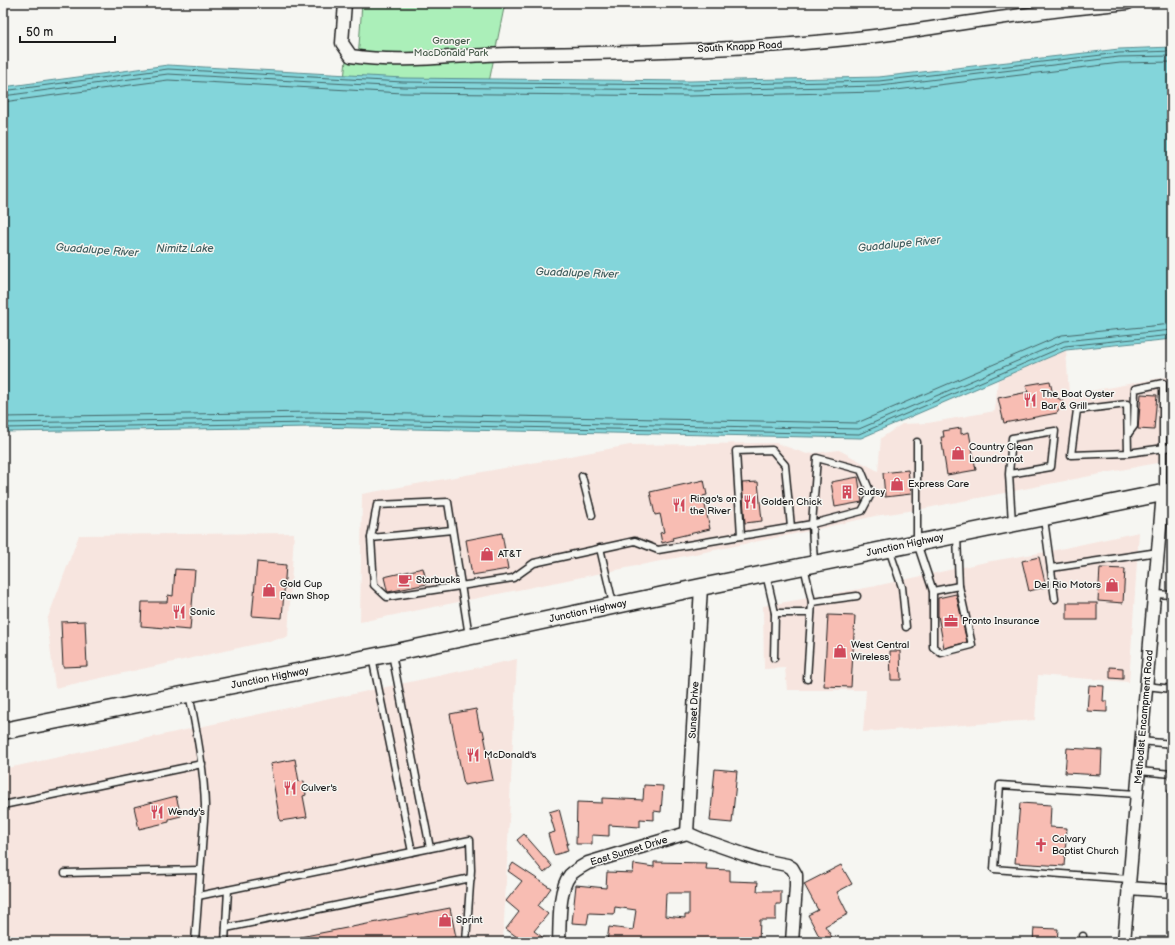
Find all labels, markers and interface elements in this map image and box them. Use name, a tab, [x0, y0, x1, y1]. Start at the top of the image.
scale bar	[20, 18, 115, 44]
text: 50 m	[26, 25, 53, 40]
park label: Granger MacDonald Park	[414, 35, 488, 59]
street label: South Knapp Road	[697, 39, 783, 55]
water label: Guadalupe River	[857, 233, 942, 255]
water label: Guadalupe River	[55, 241, 140, 259]
water label: Nimitz Lake	[156, 242, 214, 255]
water label: Guadalupe River	[535, 265, 620, 281]
place label: The Boat Oyster Bar & Grill	[1041, 388, 1115, 412]
restaurant icon: The Boat Oyster Bar & Grill	[1022, 392, 1038, 408]
place label: Country Clean Laundromat	[969, 441, 1034, 465]
shop icon: Country Clean Laundromat	[950, 445, 966, 461]
shop icon: Express Care	[889, 476, 905, 492]
place label: Express Care	[908, 478, 969, 490]
building icon: Sudsy	[839, 484, 855, 500]
place label: Sudsy	[858, 486, 885, 498]
place label: Ringo's on the River	[690, 493, 737, 517]
restaurant icon: Golden Chick	[742, 494, 758, 510]
place label: Golden Chick	[761, 496, 822, 508]
restaurant icon: Ringo's on the River	[671, 497, 687, 513]
street label: Junction Highway	[865, 531, 945, 559]
shop icon: AT&T	[479, 546, 495, 562]
place label: AT&T	[498, 548, 522, 560]
cafe icon: Starbucks	[397, 572, 413, 588]
place label: Starbucks	[416, 574, 460, 586]
shop icon: Del Rio Motors	[1104, 577, 1120, 593]
place label: Gold Cup Pawn Shop	[280, 578, 330, 602]
place label: Del Rio Motors	[1034, 579, 1101, 591]
shop icon: Gold Cup Pawn Shop	[261, 582, 277, 598]
street label: Junction Highway	[548, 597, 628, 625]
restaurant icon: Sonic	[171, 604, 187, 620]
place label: Sonic	[190, 606, 215, 618]
office icon: Pronto Insurance	[943, 613, 959, 629]
place label: Pronto Insurance	[962, 615, 1039, 627]
place label: West Central Wireless	[851, 639, 909, 663]
shop icon: West Central Wireless	[832, 643, 848, 659]
street label: Methodist Encampment Road	[1132, 649, 1156, 785]
street label: Junction Highway	[230, 664, 310, 691]
street label: Sunset Drive	[687, 681, 701, 739]
restaurant icon: McDonald's	[465, 747, 481, 763]
place label: McDonald's	[484, 749, 537, 761]
restaurant icon: Culver's	[282, 780, 298, 796]
place label: Culver's	[301, 782, 337, 794]
restaurant icon: Wendy's	[149, 804, 165, 820]
place label: Wendy's	[168, 806, 205, 818]
place label: Calvary Baptist Church	[1052, 833, 1119, 857]
street label: East Sunset Drive	[589, 834, 669, 868]
church icon: Calvary Baptist Church	[1033, 837, 1049, 853]
shop icon: Sprint	[437, 912, 453, 928]
place label: Sprint	[456, 914, 483, 926]

